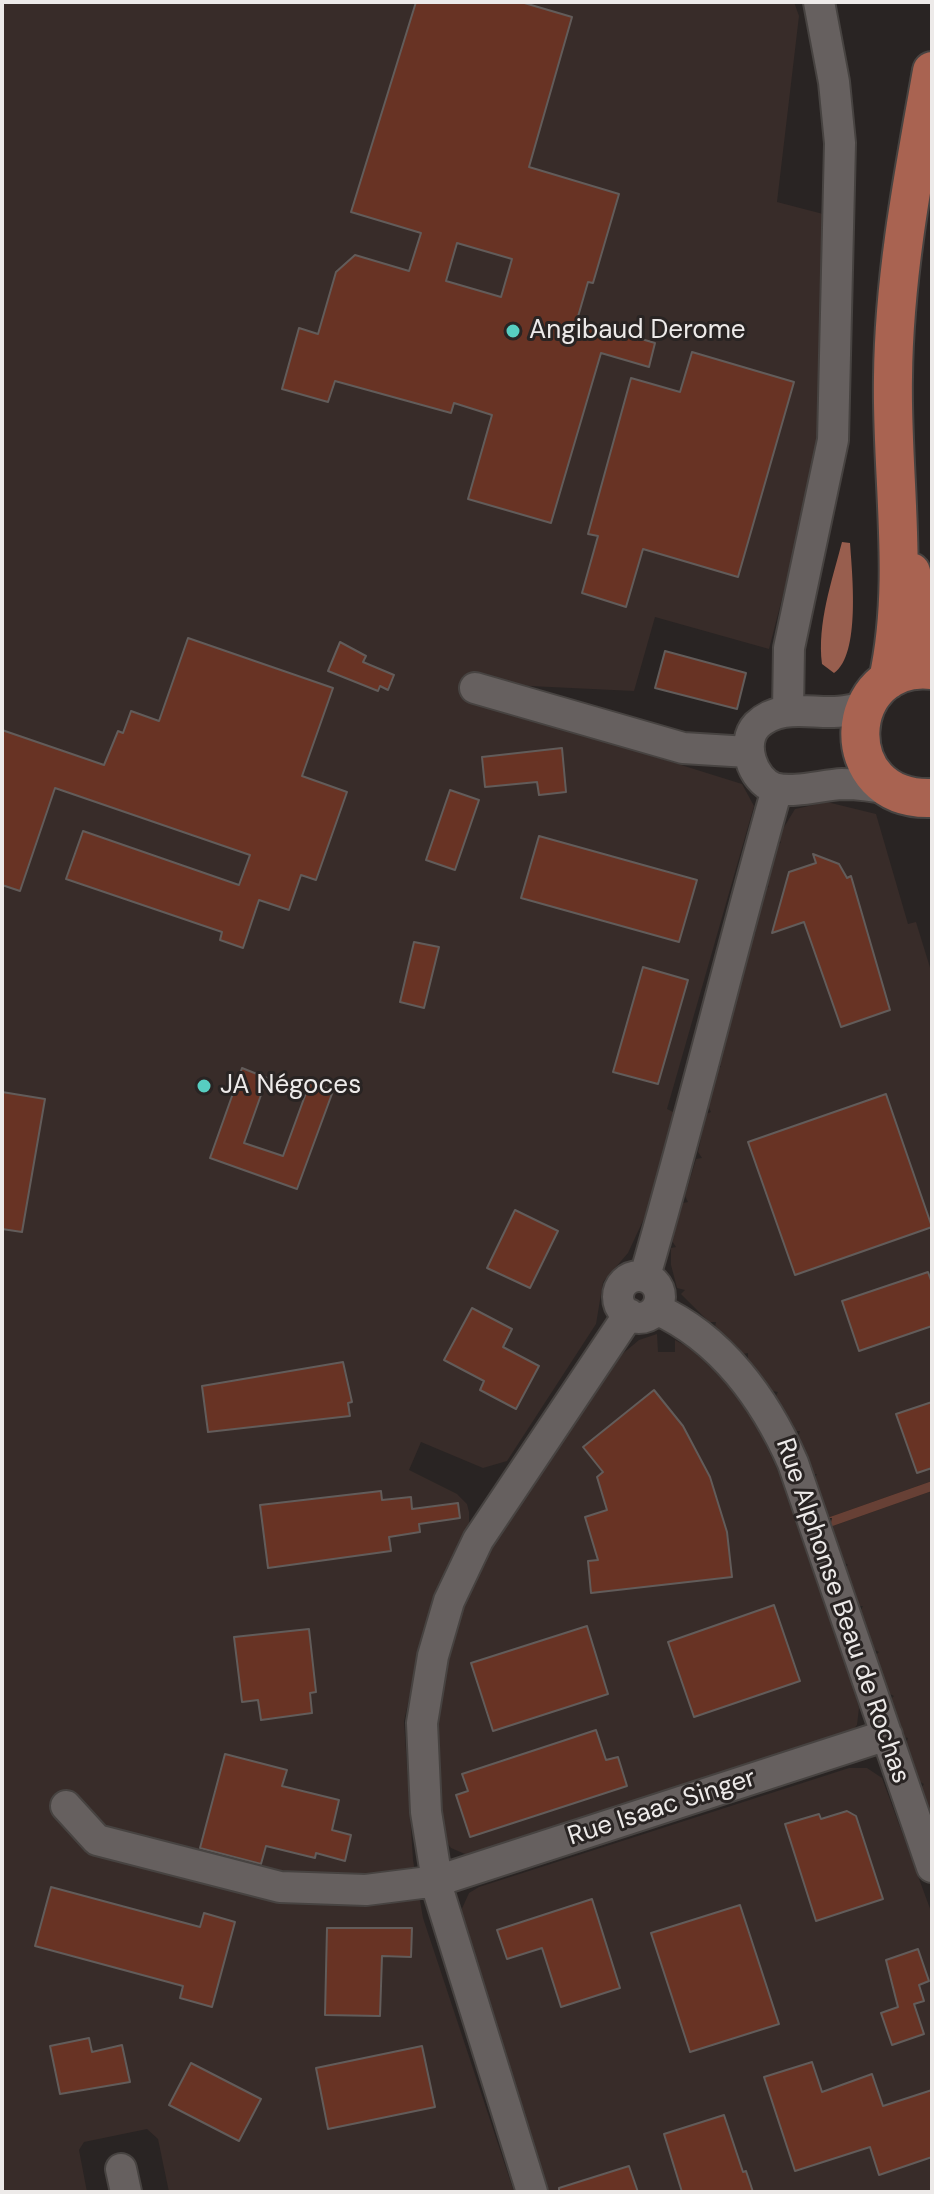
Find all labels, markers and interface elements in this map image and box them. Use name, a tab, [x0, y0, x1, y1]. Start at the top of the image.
place label: Angibaud Derome	[529, 315, 746, 347]
marker: Angibaud Derome	[504, 322, 522, 340]
place label: JA Négoces	[220, 1070, 361, 1102]
marker: JA Négoces	[195, 1077, 213, 1095]
street label: Rue Alphonse Beau de Rochas	[768, 1434, 916, 1788]
street label: Rue Isaac Singer	[564, 1763, 760, 1853]

